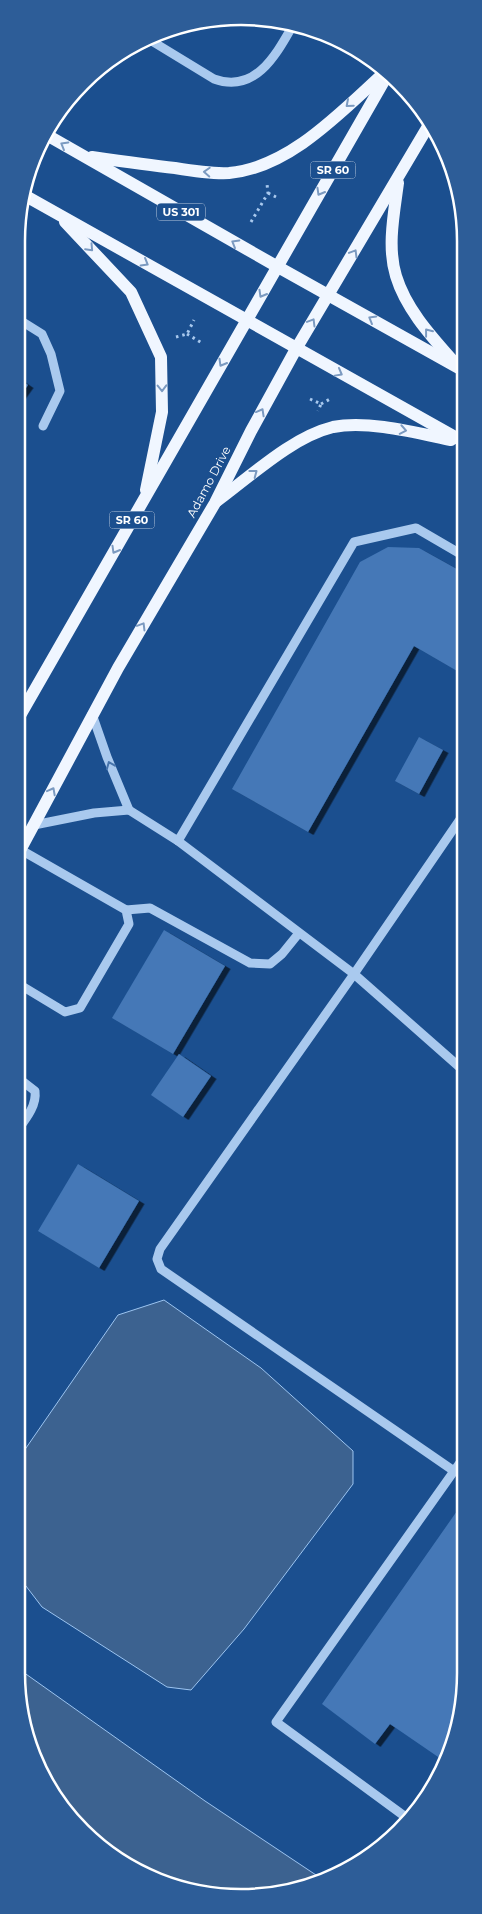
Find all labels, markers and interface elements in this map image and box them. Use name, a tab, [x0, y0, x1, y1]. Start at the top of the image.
one-way arrow	[346, 99, 355, 108]
one-way arrow	[61, 141, 70, 151]
road number: SR 60	[310, 162, 356, 178]
one-way arrow	[203, 167, 211, 177]
one-way arrow	[317, 186, 327, 195]
road number: US 301	[157, 203, 205, 220]
one-way arrow	[232, 239, 241, 249]
one-way arrow	[84, 242, 93, 251]
one-way arrow	[347, 249, 357, 258]
one-way arrow	[139, 256, 148, 266]
one-way arrow	[258, 289, 268, 298]
one-way arrow	[369, 316, 378, 326]
one-way arrow	[306, 318, 316, 327]
one-way arrow	[425, 329, 434, 338]
one-way arrow	[218, 358, 228, 367]
one-way arrow	[334, 367, 343, 377]
one-way arrow	[157, 384, 167, 392]
one-way arrow	[255, 409, 265, 418]
one-way arrow	[399, 425, 408, 435]
street label: Adamo Drive	[183, 444, 234, 520]
one-way arrow	[248, 470, 258, 479]
road number: SR 60	[110, 512, 154, 528]
one-way arrow	[112, 544, 122, 553]
one-way arrow	[136, 623, 146, 632]
one-way arrow	[106, 761, 116, 770]
one-way arrow	[46, 787, 56, 796]

